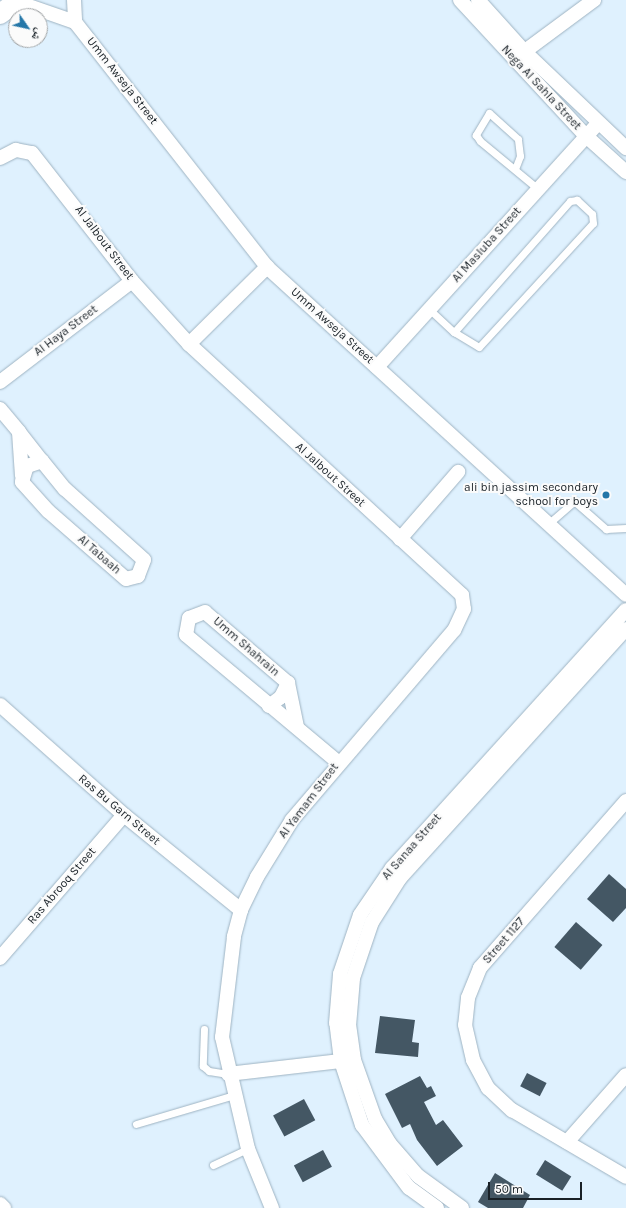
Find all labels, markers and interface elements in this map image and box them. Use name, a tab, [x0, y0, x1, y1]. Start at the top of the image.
north arrow	[8, 8, 48, 48]
text: ش	[29, 26, 46, 43]
street label: Umm Awseja Street	[83, 34, 161, 128]
street label: Nega Al Sahla Street	[498, 43, 584, 133]
street label: Al Jalbout Street	[71, 203, 137, 283]
street label: Al Masluba Street	[449, 204, 525, 286]
street label: Umm Awseja Street	[287, 285, 377, 367]
street label: Al Haya Street	[31, 302, 101, 360]
street label: Al Jalbout Street	[292, 440, 368, 510]
place label: ali bin jassim secondary school for boys	[464, 481, 598, 509]
marker: ali bin jassim secondary school for boys	[601, 490, 611, 500]
street label: Al Tabaah	[75, 532, 123, 578]
street label: Umm Shahrain	[210, 614, 282, 680]
street label: Al Yamam Street	[276, 761, 342, 841]
street label: Ras Bu Garn Street	[75, 772, 163, 848]
street label: Al Sanaa Street	[379, 811, 445, 883]
street label: Ras Abrooq Street	[25, 845, 99, 927]
street label: Street 1127	[480, 915, 528, 967]
scale bar	[490, 1174, 584, 1200]
text: 50 m	[495, 1182, 523, 1196]

